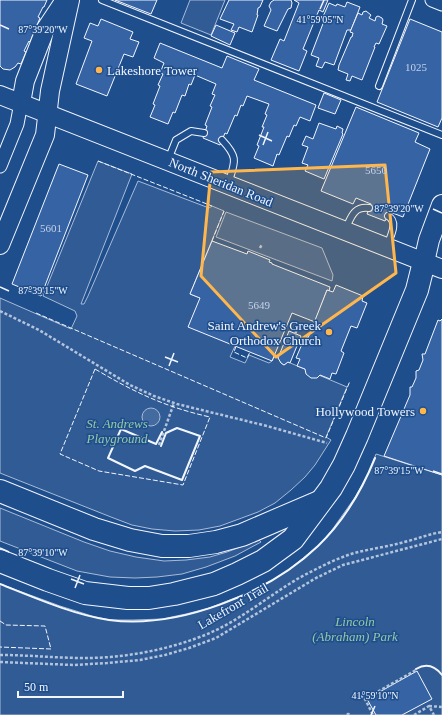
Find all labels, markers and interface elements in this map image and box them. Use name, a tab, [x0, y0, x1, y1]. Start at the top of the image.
text: 41°59'05"N	[296, 14, 344, 25]
text: 87°39'20"W	[18, 24, 68, 35]
house number: 1025	[405, 61, 428, 73]
place label: Lakeshore Tower	[107, 63, 198, 78]
marker: Lakeshore Tower	[94, 65, 104, 75]
street label: North Sheridan Road	[167, 154, 275, 210]
house number: 5650	[365, 164, 388, 176]
text: 87°39'20"W	[374, 203, 424, 214]
house number: 5601	[40, 222, 62, 234]
text: 87°39'15"W	[18, 285, 68, 296]
house number: 5649	[248, 299, 271, 311]
place label: Saint Andrew's Greek Orthodox Church	[207, 318, 321, 348]
marker: Saint Andrew's Greek Orthodox Church	[324, 327, 334, 337]
place label: Hollywood Towers	[315, 404, 415, 419]
marker: Hollywood Towers	[418, 406, 428, 416]
park label: St. Andrews Playground	[86, 416, 148, 446]
text: 87°39'15"W	[374, 465, 424, 476]
text: 87°39'10"W	[18, 547, 68, 558]
street label: Lakefront Trail	[195, 580, 271, 632]
park label: Lincoln (Abraham) Park	[312, 614, 398, 644]
scale bar	[18, 673, 123, 699]
text: 50 m	[24, 680, 49, 694]
text: 41°59'10"N	[351, 690, 399, 701]

